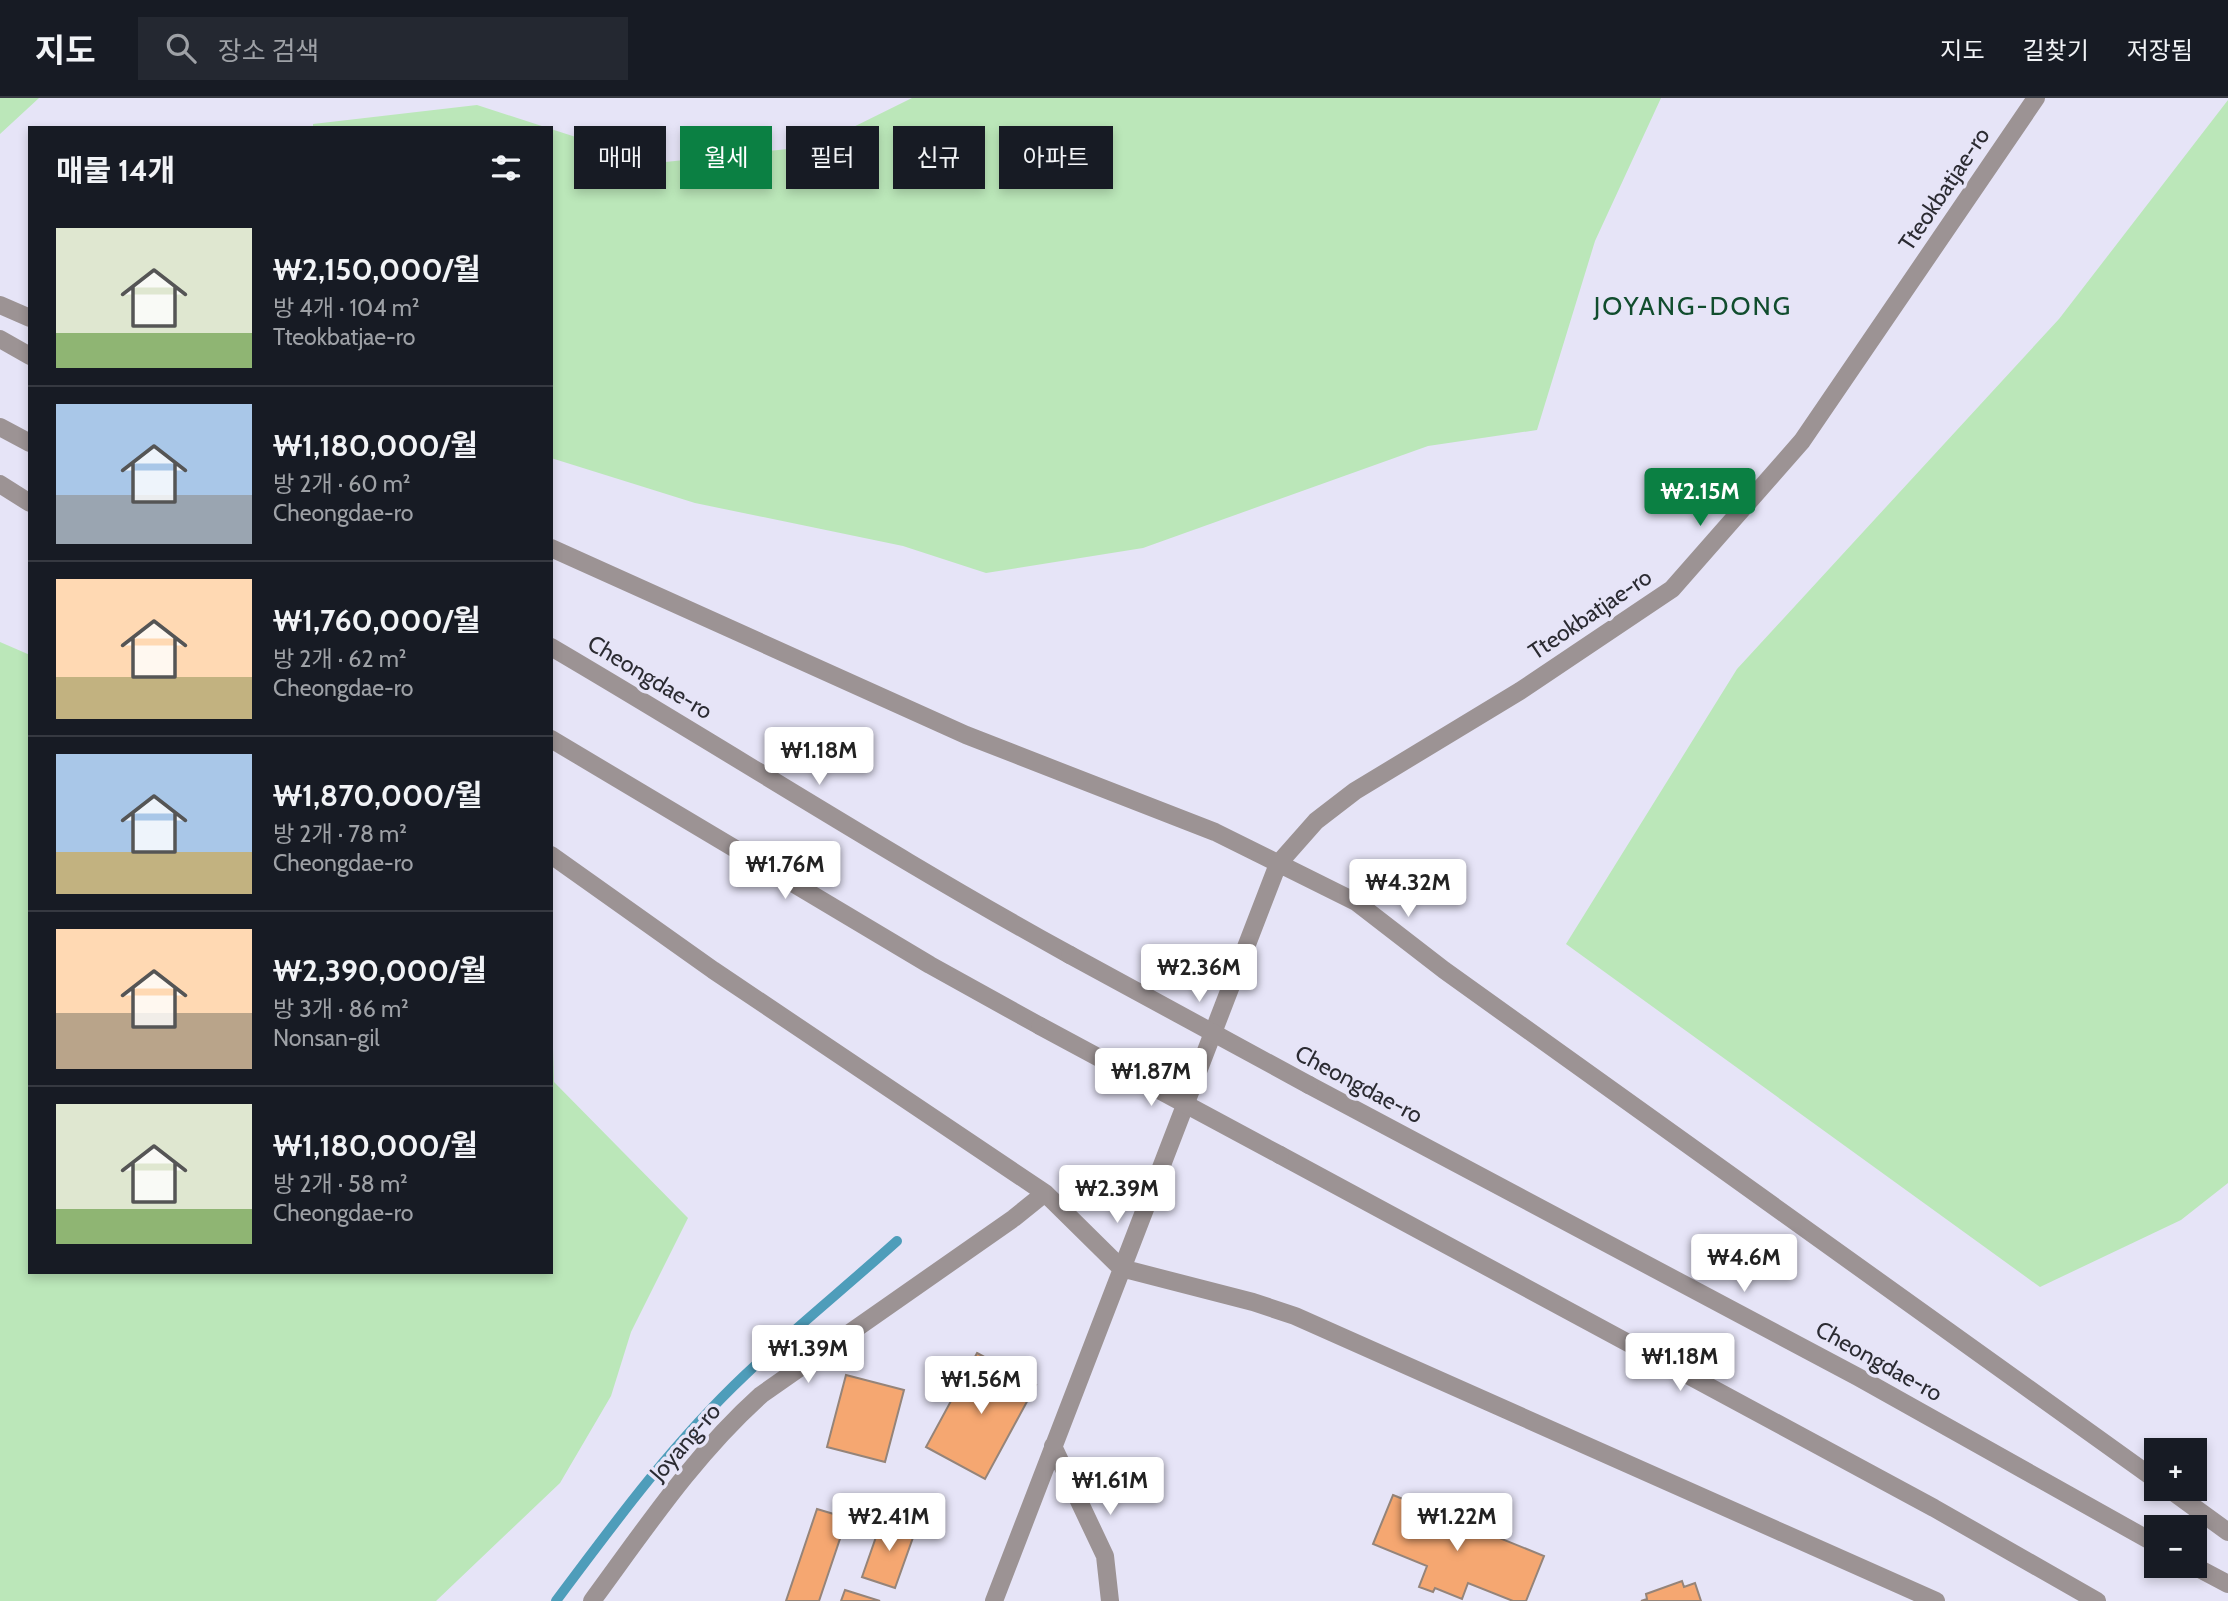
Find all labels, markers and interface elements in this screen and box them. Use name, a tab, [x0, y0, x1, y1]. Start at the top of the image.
search box	[138, 17, 628, 80]
icon: search	[162, 29, 200, 67]
text: 지도	[35, 30, 96, 70]
text: 장소 검색	[218, 35, 319, 67]
text: 지도	[1940, 36, 1985, 65]
text: 길찾기	[2023, 36, 2089, 65]
text: 저장됨	[2127, 36, 2193, 65]
street label: Tteokbatjae-ro	[1893, 122, 1995, 256]
chip: 매매	[574, 126, 666, 189]
chip: 월세	[680, 126, 772, 189]
chip: 필터	[786, 126, 879, 189]
chip: 신규	[893, 126, 985, 189]
chip: 아파트	[999, 126, 1113, 189]
icon: filters	[487, 149, 525, 187]
text: 매물 14개	[56, 152, 175, 189]
text: ₩2,150,000/월	[273, 251, 481, 288]
icon: home	[112, 256, 196, 340]
district label: JOYANG-DONG	[1593, 290, 1792, 322]
text: 방 4개 · 104 m²	[273, 294, 419, 322]
text: Tteokbatjae-ro	[273, 323, 415, 351]
text: ₩1,180,000/월	[273, 427, 478, 464]
icon: home	[112, 432, 196, 516]
pin: ₩2.15M	[1643, 468, 1757, 528]
text: 방 2개 · 60 m²	[273, 470, 410, 498]
text: ₩2.15M	[1660, 477, 1740, 505]
text: Cheongdae-ro	[273, 499, 413, 527]
street label: Tteokbatjae-ro	[1523, 563, 1657, 665]
text: ₩1,760,000/월	[273, 602, 481, 639]
icon: home	[112, 607, 196, 691]
street label: Cheongdae-ro	[583, 629, 717, 725]
text: 방 2개 · 62 m²	[273, 645, 406, 673]
text: Cheongdae-ro	[273, 674, 413, 702]
pin: ₩1.18M	[762, 728, 876, 787]
text: ₩1.18M	[781, 736, 857, 764]
text: ₩1,870,000/월	[273, 777, 482, 814]
icon: home	[112, 782, 196, 866]
text: 방 2개 · 78 m²	[273, 820, 407, 848]
pin: ₩1.76M	[728, 842, 842, 901]
text: Cheongdae-ro	[273, 849, 413, 877]
text: ₩1.76M	[745, 850, 825, 878]
pin: ₩4.32M	[1351, 860, 1465, 919]
text: ₩4.32M	[1365, 868, 1451, 896]
pin: ₩2.36M	[1142, 944, 1256, 1004]
text: ₩2,390,000/월	[273, 952, 487, 989]
text: ₩2.36M	[1157, 953, 1241, 981]
icon: home	[112, 957, 196, 1041]
text: 방 3개 · 86 m²	[273, 995, 409, 1023]
text: Nonsan-gil	[273, 1024, 380, 1052]
street label: Cheongdae-ro	[1290, 1039, 1428, 1129]
pin: ₩1.87M	[1094, 1048, 1208, 1108]
text: ₩1.87M	[1111, 1057, 1191, 1085]
text: ₩1,180,000/월	[273, 1127, 478, 1164]
icon: home	[112, 1132, 196, 1216]
pin: ₩2.39M	[1060, 1166, 1174, 1225]
text: 방 2개 · 58 m²	[273, 1170, 408, 1198]
text: ₩2.39M	[1075, 1174, 1159, 1202]
text: Cheongdae-ro	[273, 1199, 413, 1227]
pin: ₩4.6M	[1695, 1234, 1793, 1294]
text: ₩4.6M	[1707, 1243, 1781, 1271]
street label: Cheongdae-ro	[1811, 1315, 1947, 1407]
pin: ₩1.39M	[751, 1326, 865, 1385]
text: ₩1.39M	[768, 1334, 848, 1362]
pin: ₩1.18M	[1623, 1334, 1737, 1393]
text: ₩1.18M	[1642, 1342, 1718, 1370]
pin: ₩1.56M	[924, 1356, 1038, 1416]
text: ₩1.56M	[941, 1365, 1021, 1393]
street label: Joyang-ro	[643, 1397, 726, 1487]
map controls	[2144, 1438, 2207, 1578]
button: +	[2144, 1438, 2207, 1501]
pin: ₩1.61M	[1053, 1458, 1167, 1517]
text: ₩1.61M	[1072, 1466, 1148, 1494]
pin: ₩2.41M	[832, 1494, 946, 1553]
pin: ₩1.22M	[1400, 1494, 1514, 1553]
text: ₩2.41M	[848, 1502, 930, 1530]
text: ₩1.22M	[1417, 1502, 1497, 1530]
button: −	[2144, 1515, 2207, 1578]

